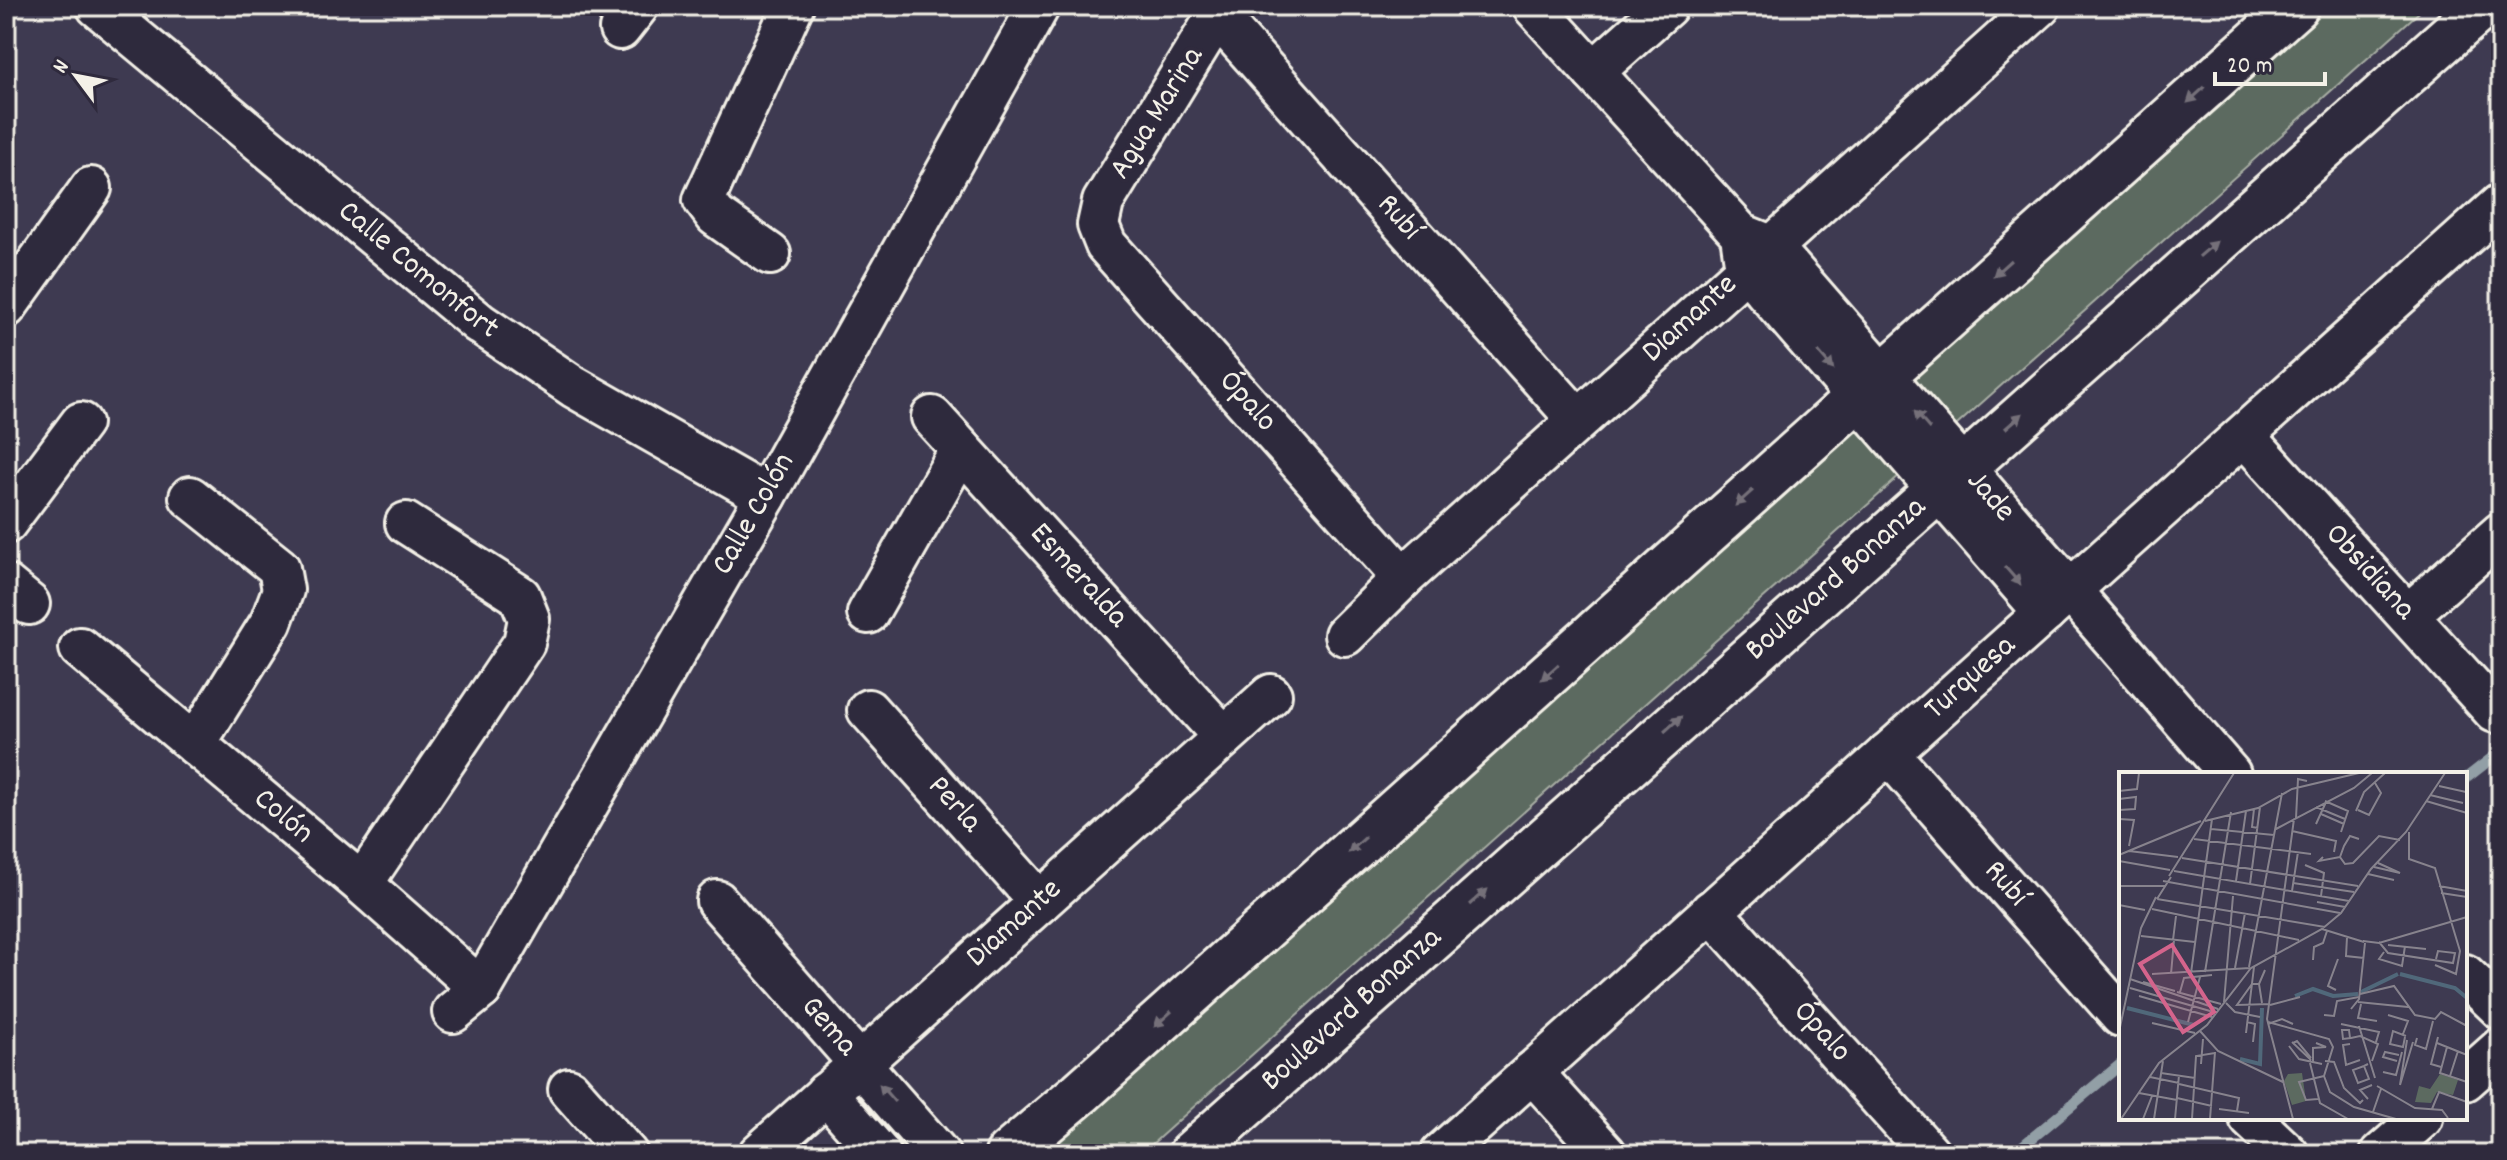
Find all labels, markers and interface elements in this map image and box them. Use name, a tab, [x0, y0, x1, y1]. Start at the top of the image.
north arrow	[36, 36, 116, 116]
scale bar	[2215, 36, 2325, 86]
street label: Agua Marina	[1099, 38, 1217, 189]
text: 20 m	[2227, 50, 2273, 84]
text: N	[46, 54, 78, 80]
one-way arrow	[2186, 86, 2205, 104]
street label: Rubí	[1364, 185, 1433, 254]
street label: Calle Comonfort	[326, 191, 507, 353]
one-way arrow	[2199, 240, 2218, 258]
one-way arrow	[1992, 259, 2011, 277]
street label: Diamante	[1633, 264, 1749, 375]
one-way arrow	[1817, 352, 1835, 371]
street label: Ópalo	[1206, 361, 1287, 444]
one-way arrow	[1914, 411, 1931, 431]
one-way arrow	[2003, 413, 2023, 430]
street label: Calle Colón	[702, 445, 808, 584]
street label: Jade	[1954, 461, 2025, 534]
street label: Boulevard Bonanza	[1736, 486, 1938, 673]
one-way arrow	[1735, 489, 1754, 507]
street label: Esmeralda	[1017, 514, 1139, 640]
street label: Obsidiana	[2312, 514, 2426, 632]
one-way arrow	[2004, 566, 2021, 586]
street label: Turquesa	[1915, 625, 2028, 732]
one-way arrow	[1541, 662, 1560, 680]
one-way arrow	[1663, 716, 1683, 733]
street label: Perla	[915, 766, 992, 845]
inset map	[2119, 772, 2467, 1120]
street label: Colón	[242, 778, 323, 856]
one-way arrow	[1347, 836, 1367, 853]
street label: Rubí	[1971, 851, 2040, 920]
street label: Diamante	[957, 869, 1073, 980]
one-way arrow	[1469, 889, 1489, 906]
street label: Boulevard Bonanza	[1252, 917, 1454, 1104]
street label: Gema	[788, 987, 868, 1068]
street label: Ópalo	[1781, 992, 1861, 1074]
one-way arrow	[1154, 1009, 1173, 1027]
one-way arrow	[879, 1084, 896, 1104]

